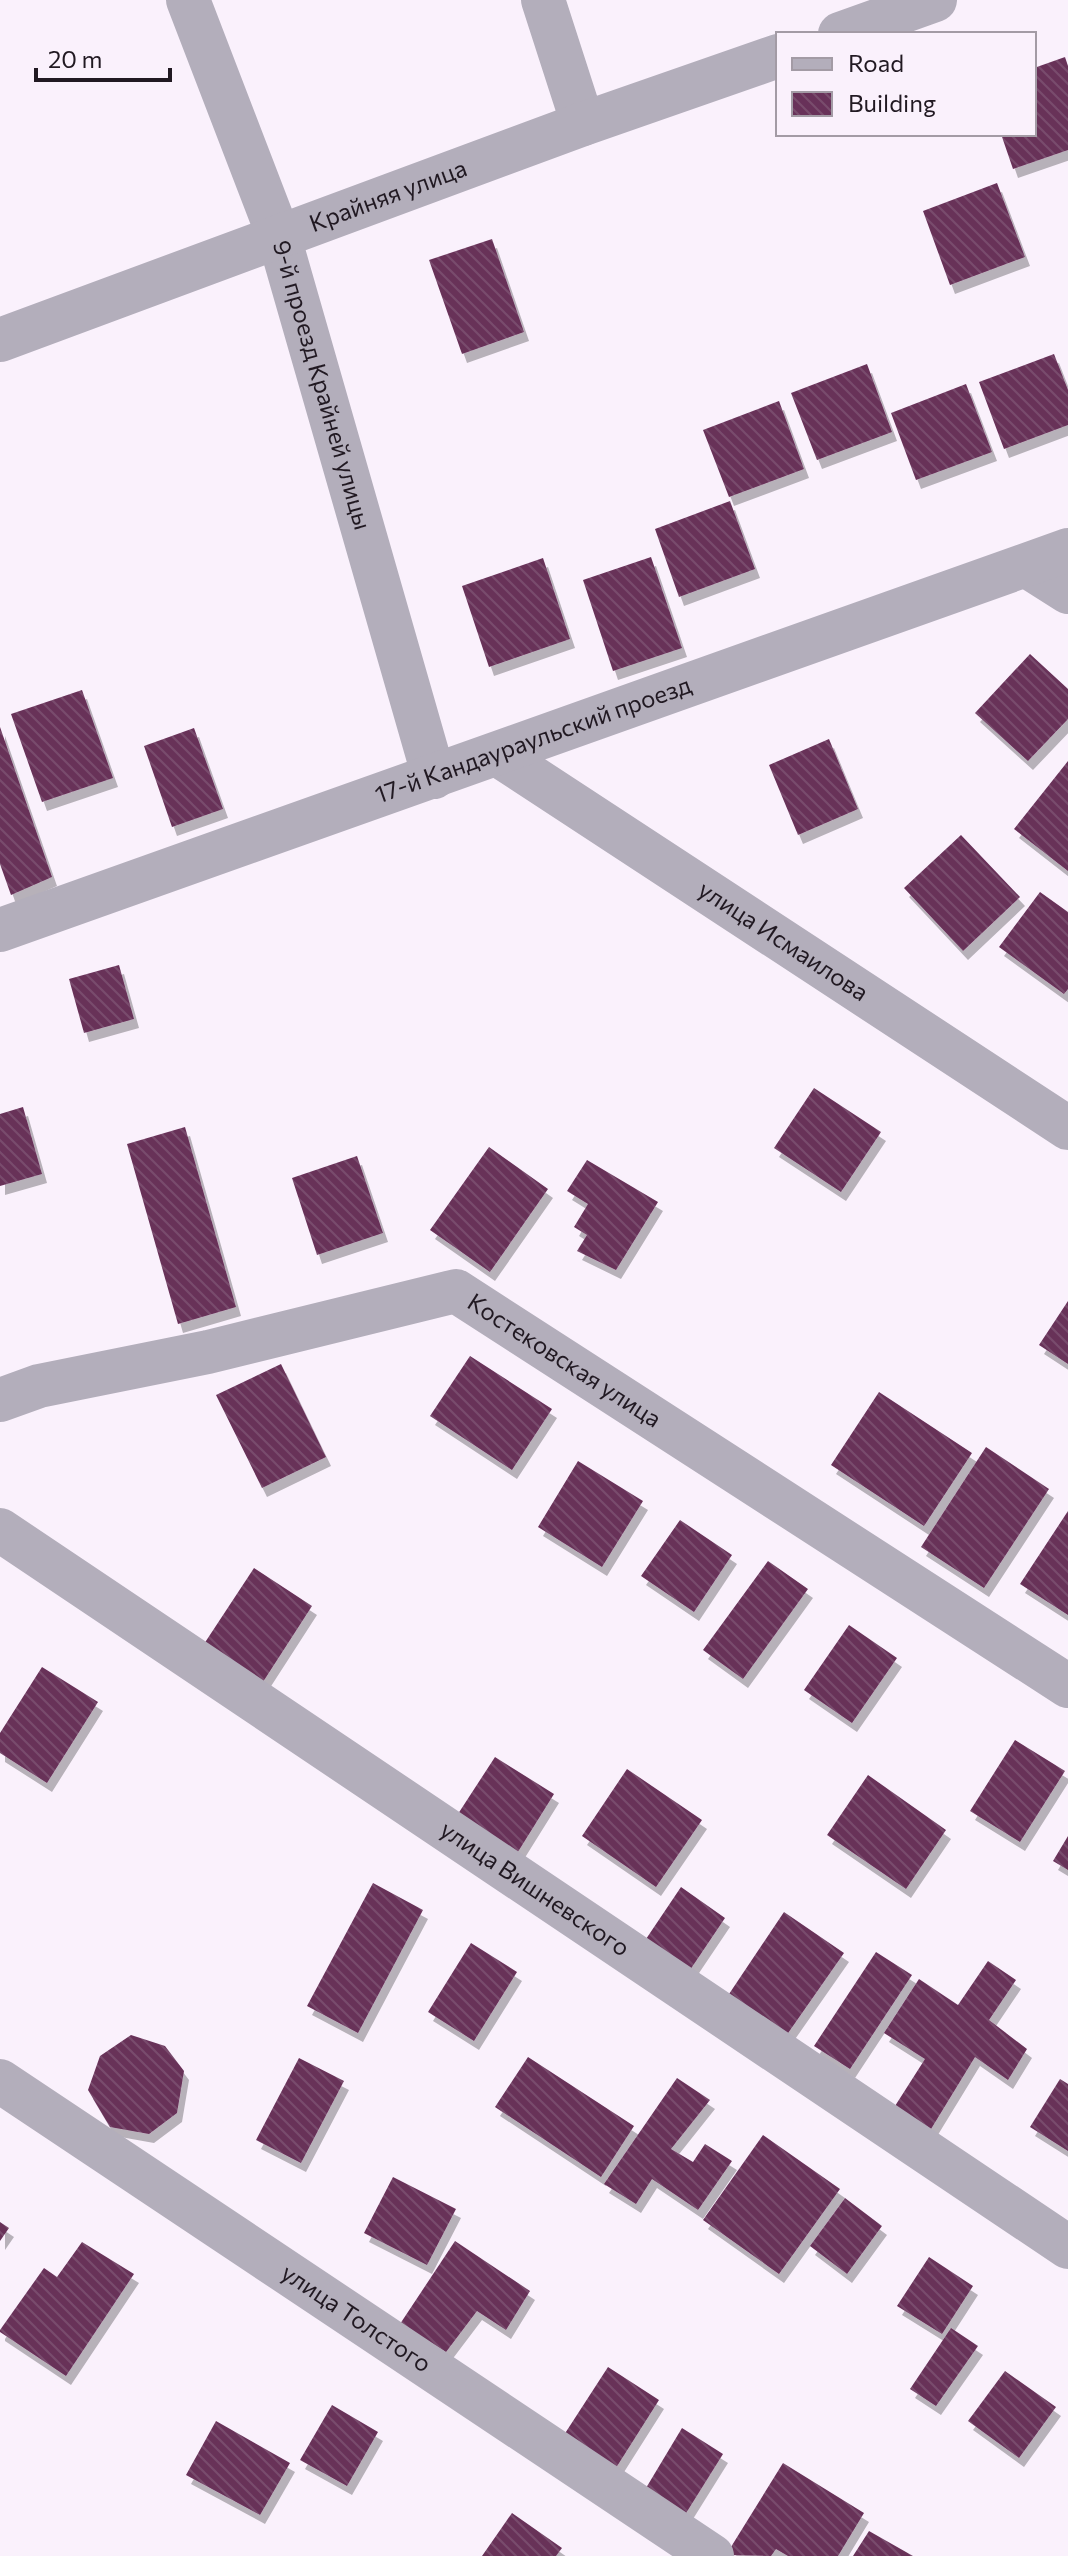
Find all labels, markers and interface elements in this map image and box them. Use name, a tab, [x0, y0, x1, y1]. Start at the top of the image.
scale bar	[36, 32, 170, 82]
legend	[776, 32, 1036, 136]
text: 20 m	[48, 44, 102, 73]
text: Road	[848, 48, 904, 77]
text: Building	[848, 88, 936, 117]
street label: Крайняя улица	[305, 152, 470, 237]
street label: 9-й проезд Крайней улицы	[268, 237, 378, 533]
street label: 17-й Кандаураульский проезд	[371, 669, 695, 808]
street label: улица Исмаилова	[694, 874, 874, 1006]
street label: Костековская улица	[463, 1286, 667, 1433]
street label: улица Вишневского	[435, 1814, 636, 1962]
street label: улица Толстого	[276, 2257, 437, 2378]

